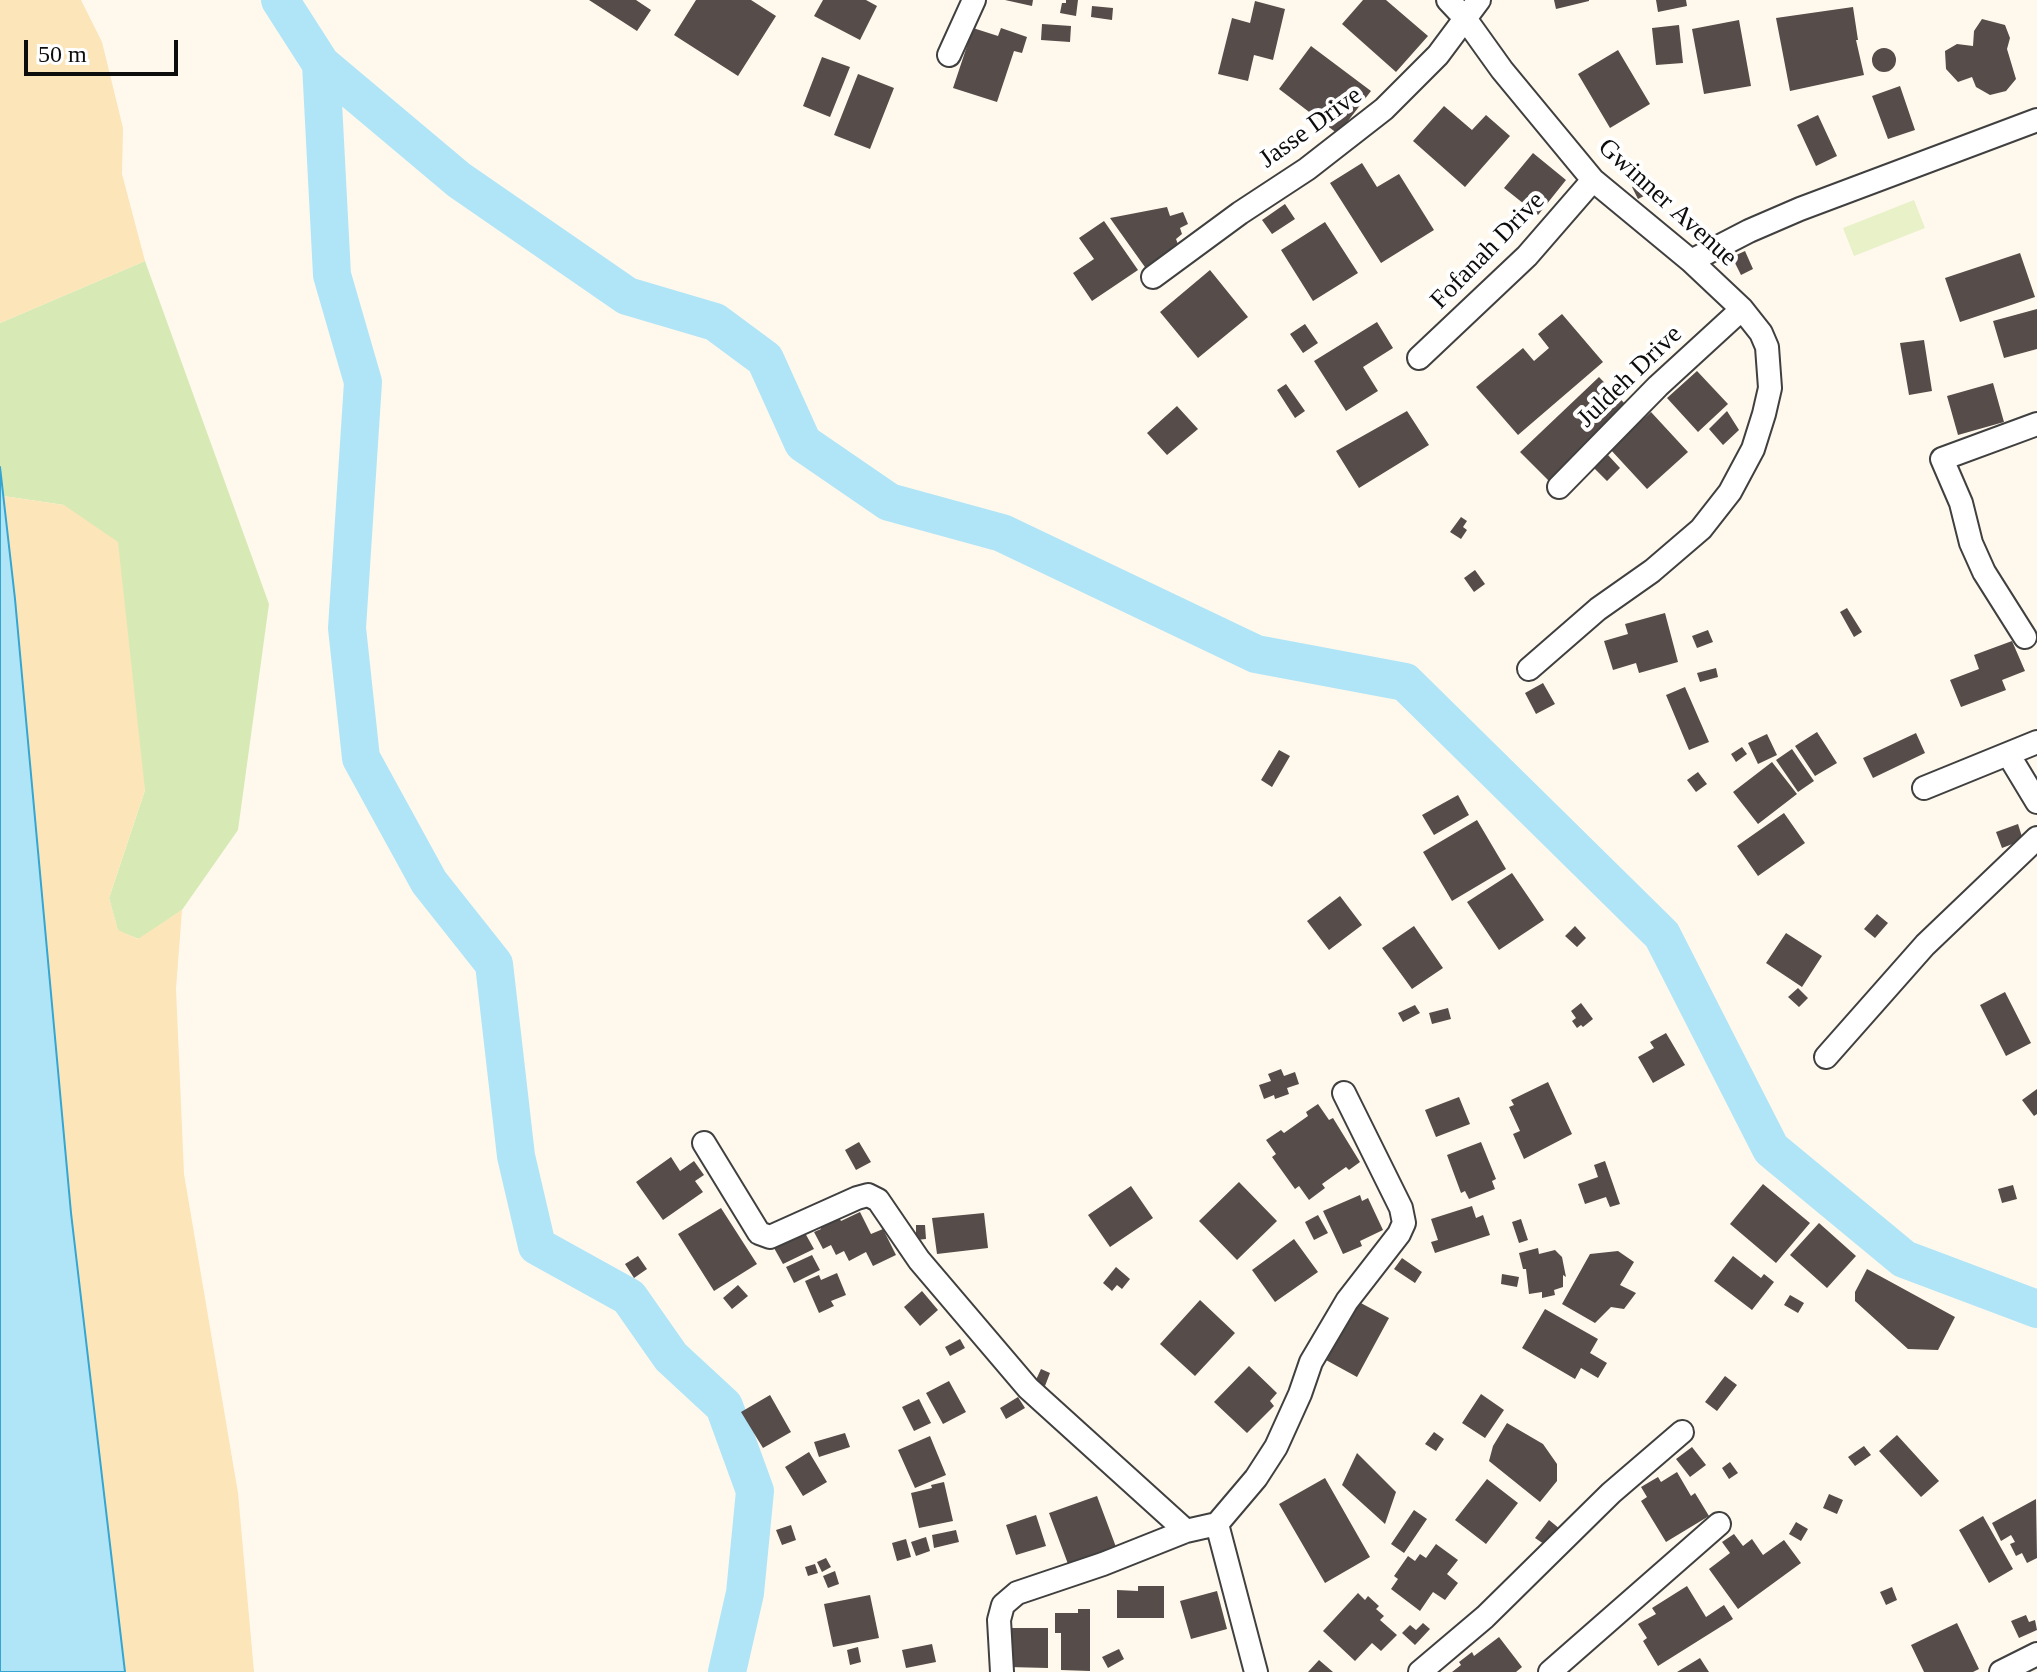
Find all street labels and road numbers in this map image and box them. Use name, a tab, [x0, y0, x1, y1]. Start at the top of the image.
street label: Jasse Drive	[1254, 80, 1368, 176]
street label: Gwinner Avenue	[1591, 132, 1743, 274]
street label: Fofanah Drive	[1424, 186, 1552, 316]
street label: Juldeh Drive	[1571, 319, 1689, 435]

